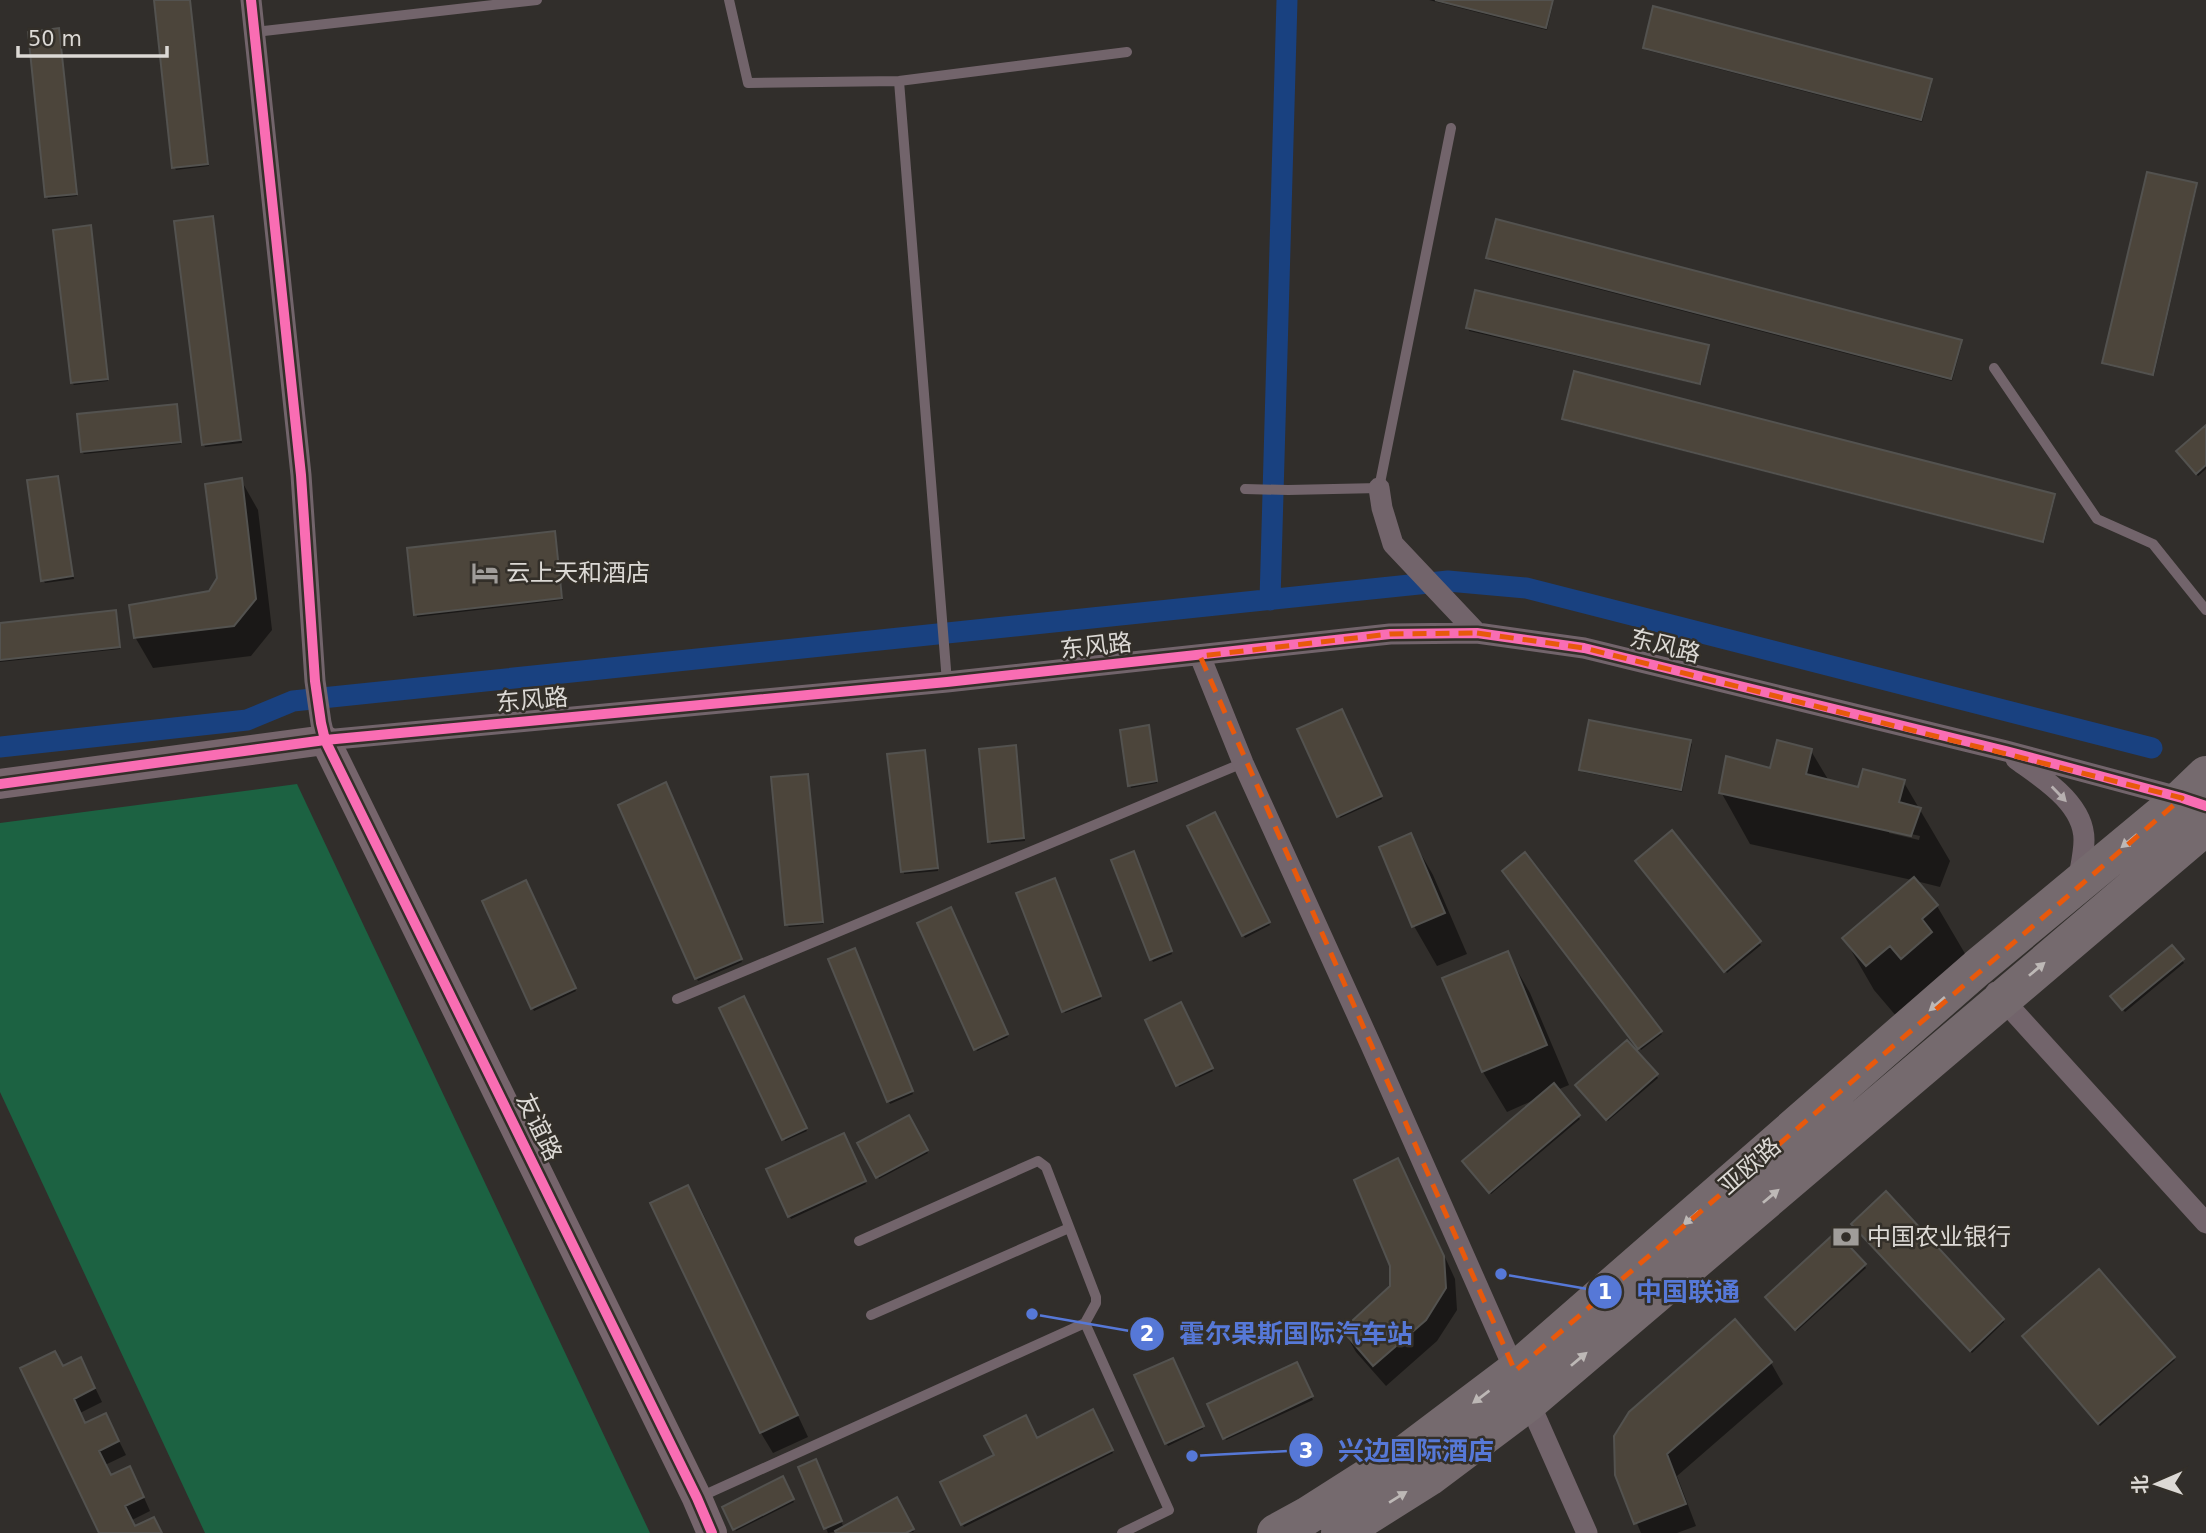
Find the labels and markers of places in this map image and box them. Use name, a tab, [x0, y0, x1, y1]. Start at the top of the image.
hotel icon: 云上天和酒店	[470, 558, 500, 588]
place label: 云上天和酒店	[506, 559, 650, 587]
bank icon: 中国农业银行	[1831, 1222, 1861, 1252]
place label: 中国农业银行	[1867, 1223, 2011, 1251]
callout: 中国联通	[1587, 1269, 1754, 1316]
callout: 霍尔果斯国际汽车站	[1130, 1310, 1427, 1357]
callout: 兴边国际酒店	[1289, 1427, 1508, 1474]

